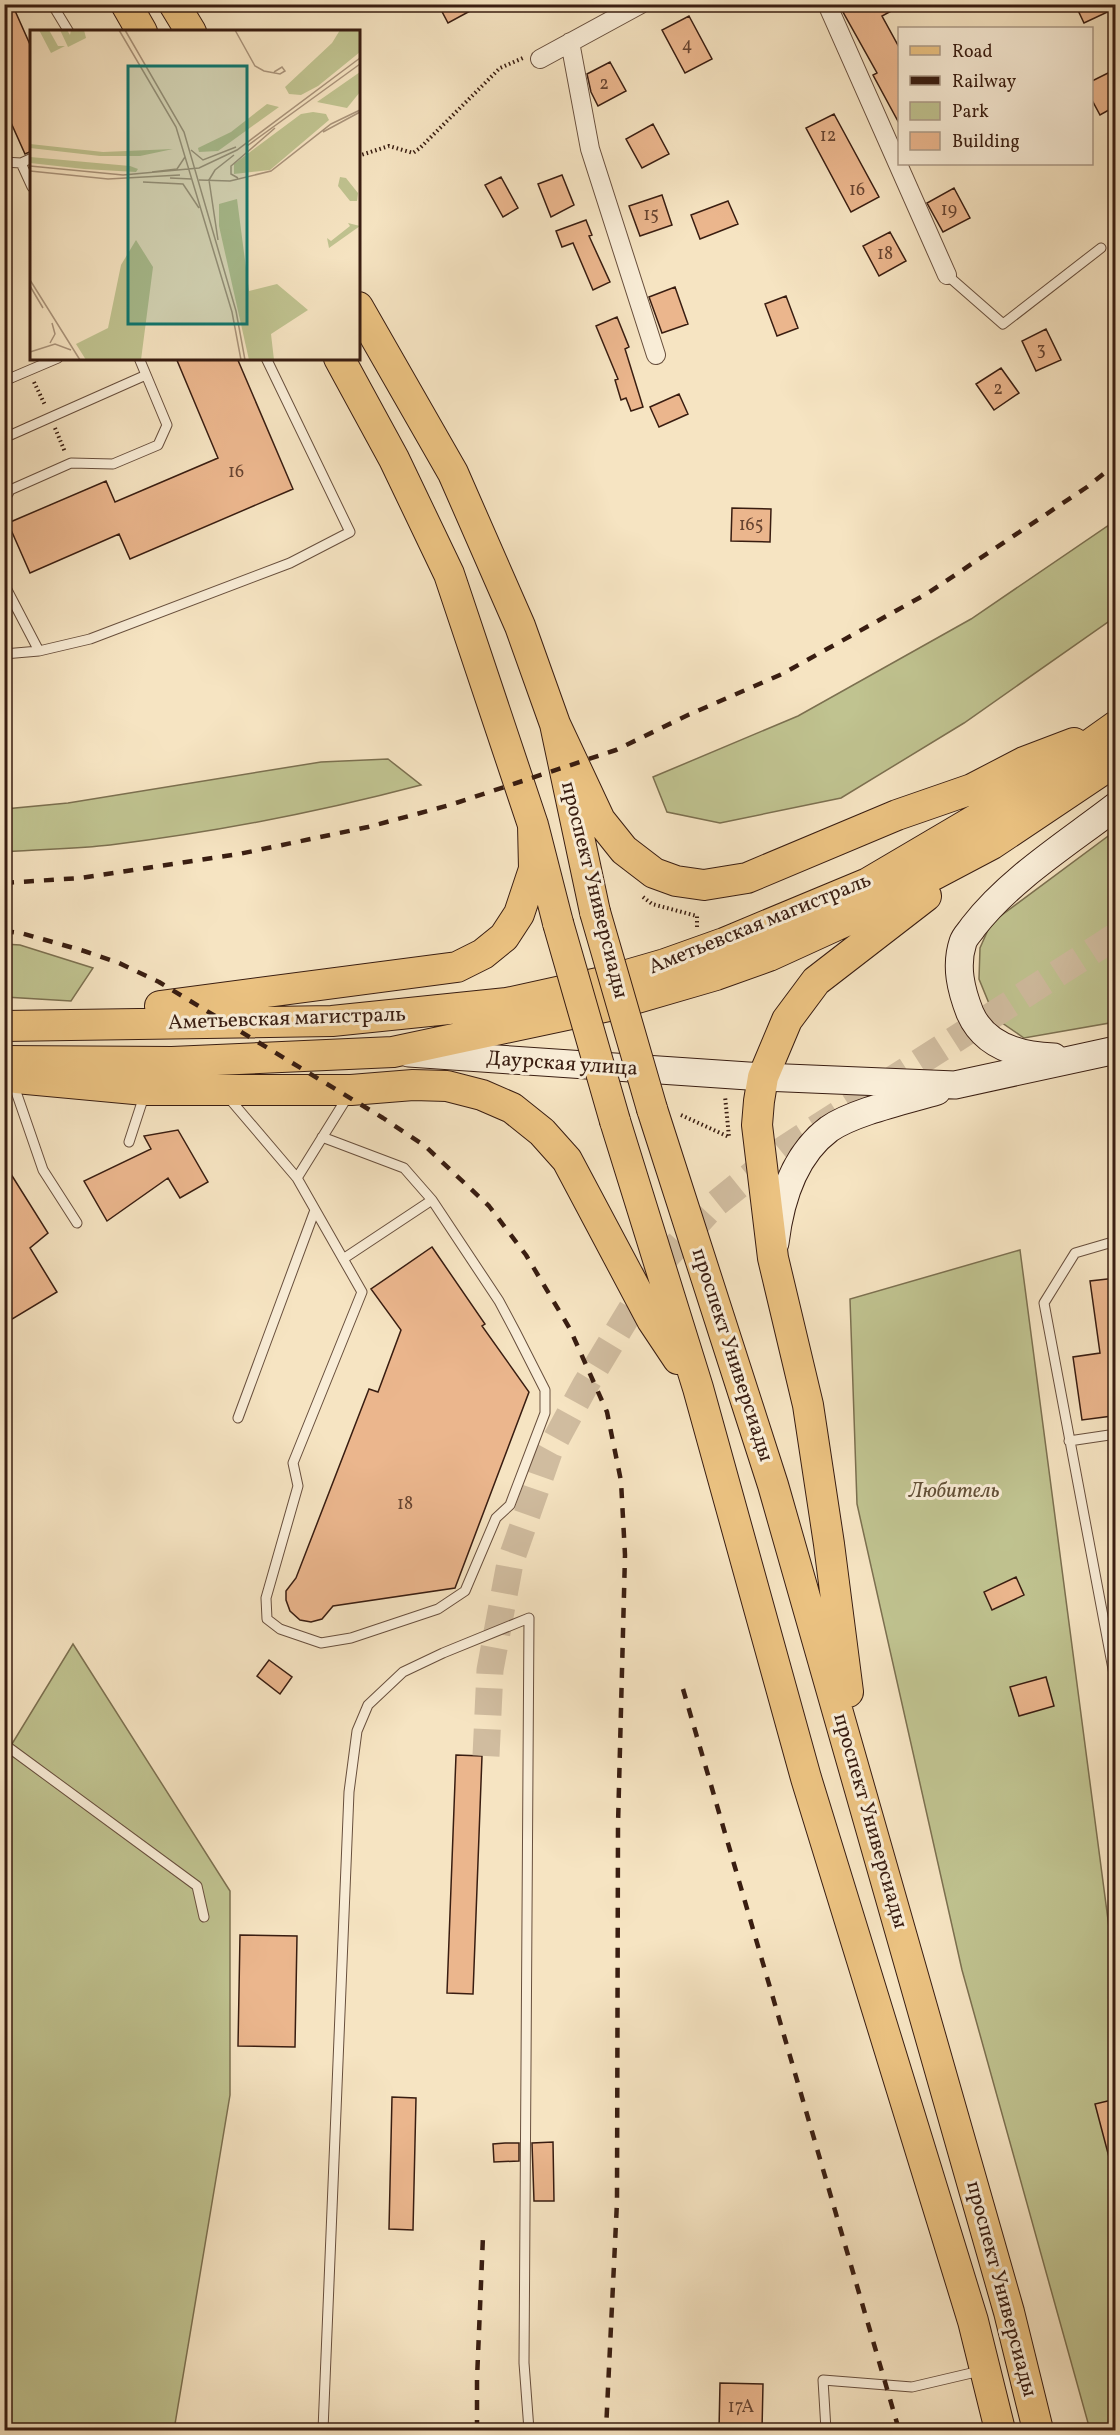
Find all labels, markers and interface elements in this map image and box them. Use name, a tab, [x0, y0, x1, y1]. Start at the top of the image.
legend	[898, 27, 1093, 165]
inset map	[30, 30, 360, 360]
house number: 4	[682, 33, 692, 58]
text: Road	[952, 40, 993, 65]
text: Railway	[952, 70, 1016, 95]
house number: 2	[599, 72, 609, 97]
text: Park	[952, 100, 989, 125]
house number: 12	[820, 124, 836, 149]
text: Building	[952, 130, 1020, 155]
house number: 16	[849, 178, 865, 203]
house number: 19	[941, 198, 957, 223]
house number: 15	[643, 203, 659, 228]
house number: 18	[877, 242, 893, 267]
house number: 3	[1036, 338, 1046, 363]
house number: 2	[993, 377, 1003, 402]
house number: 16	[228, 460, 244, 485]
house number: 165	[739, 513, 763, 538]
street label: проспект Универсиады	[553, 778, 635, 1002]
street label: Аметьевская магистраль	[644, 866, 876, 982]
street label: Аметьевская магистраль	[168, 1000, 406, 1038]
street label: Даурская улица	[485, 1044, 639, 1084]
street label: проспект Универсиады	[684, 1245, 780, 1466]
park label: Любитель	[908, 1477, 1000, 1506]
house number: 18	[397, 1492, 413, 1517]
street label: проспект Универсиады	[825, 1710, 915, 1932]
street label: проспект Универсиады	[958, 2178, 1044, 2400]
house number: 17А	[728, 2395, 755, 2420]

